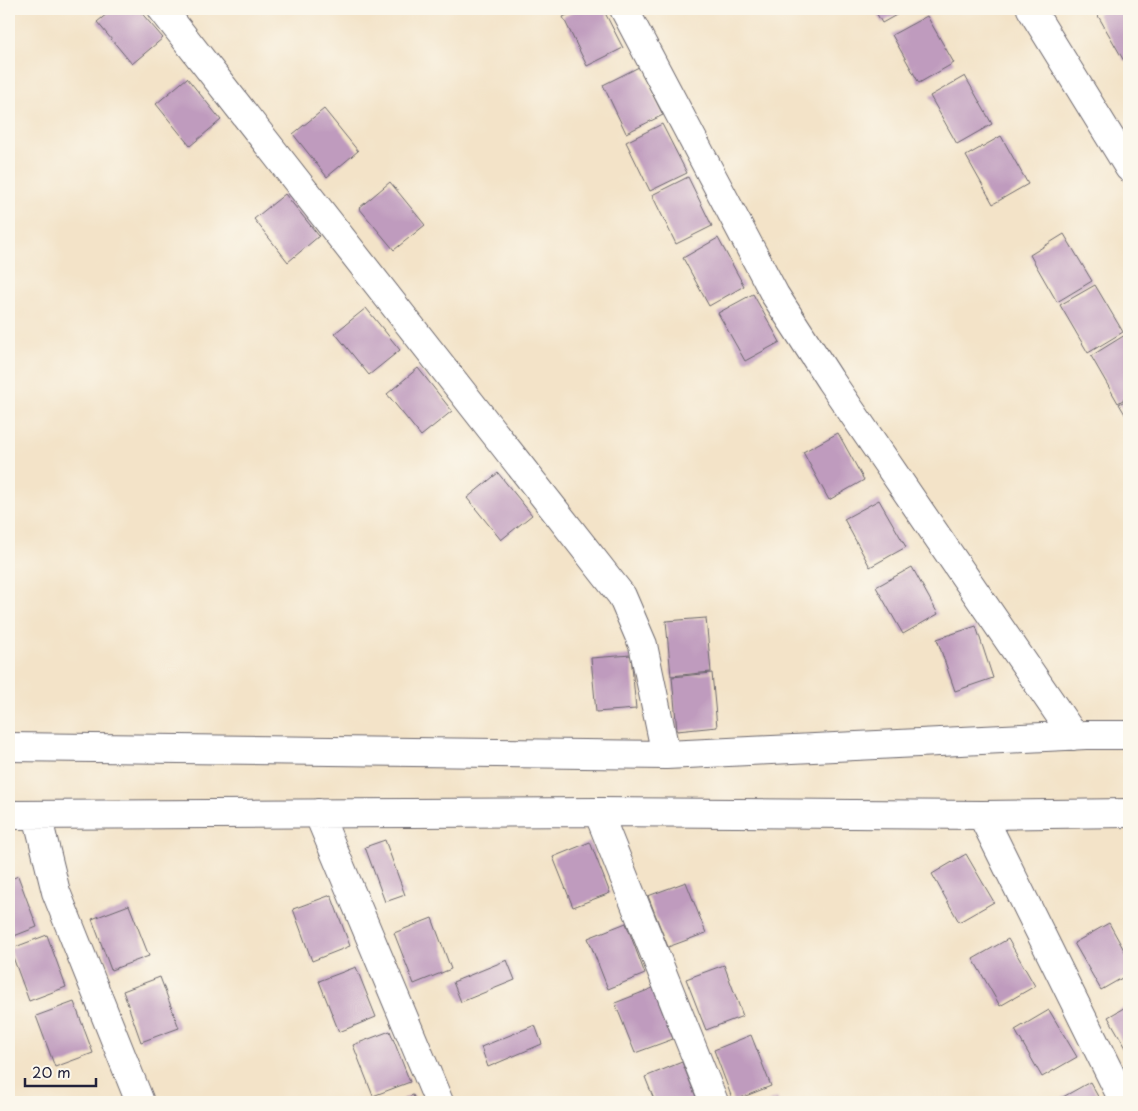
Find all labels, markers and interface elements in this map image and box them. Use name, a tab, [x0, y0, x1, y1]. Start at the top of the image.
scale bar	[25, 1056, 96, 1088]
text: 20 m	[32, 1060, 71, 1083]

